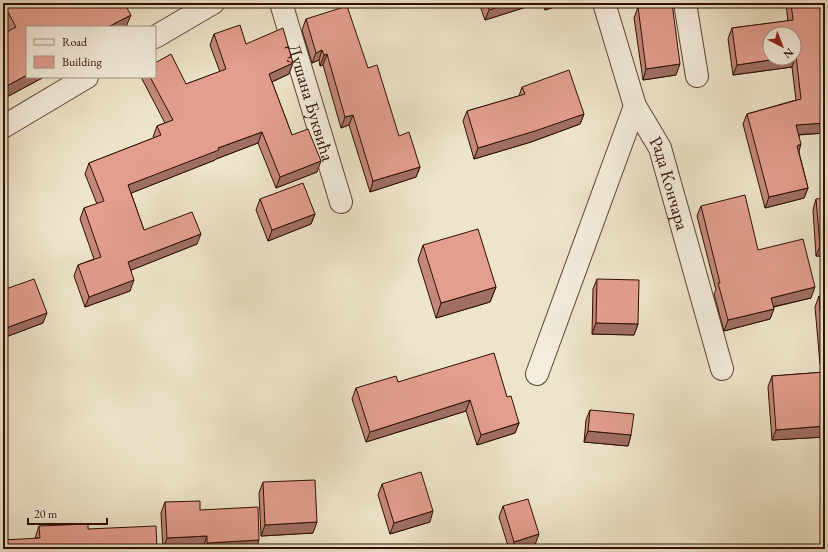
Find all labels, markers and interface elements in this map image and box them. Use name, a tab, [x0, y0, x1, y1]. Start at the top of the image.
legend	[26, 26, 156, 78]
north arrow	[762, 26, 802, 66]
text: Road	[62, 34, 88, 50]
street label: Душана Буквића	[283, 41, 340, 165]
text: N	[781, 45, 797, 62]
text: Building	[62, 54, 103, 70]
street label: Рада Кончара	[645, 132, 695, 233]
scale bar	[28, 500, 107, 526]
text: 20 m	[34, 506, 58, 522]

